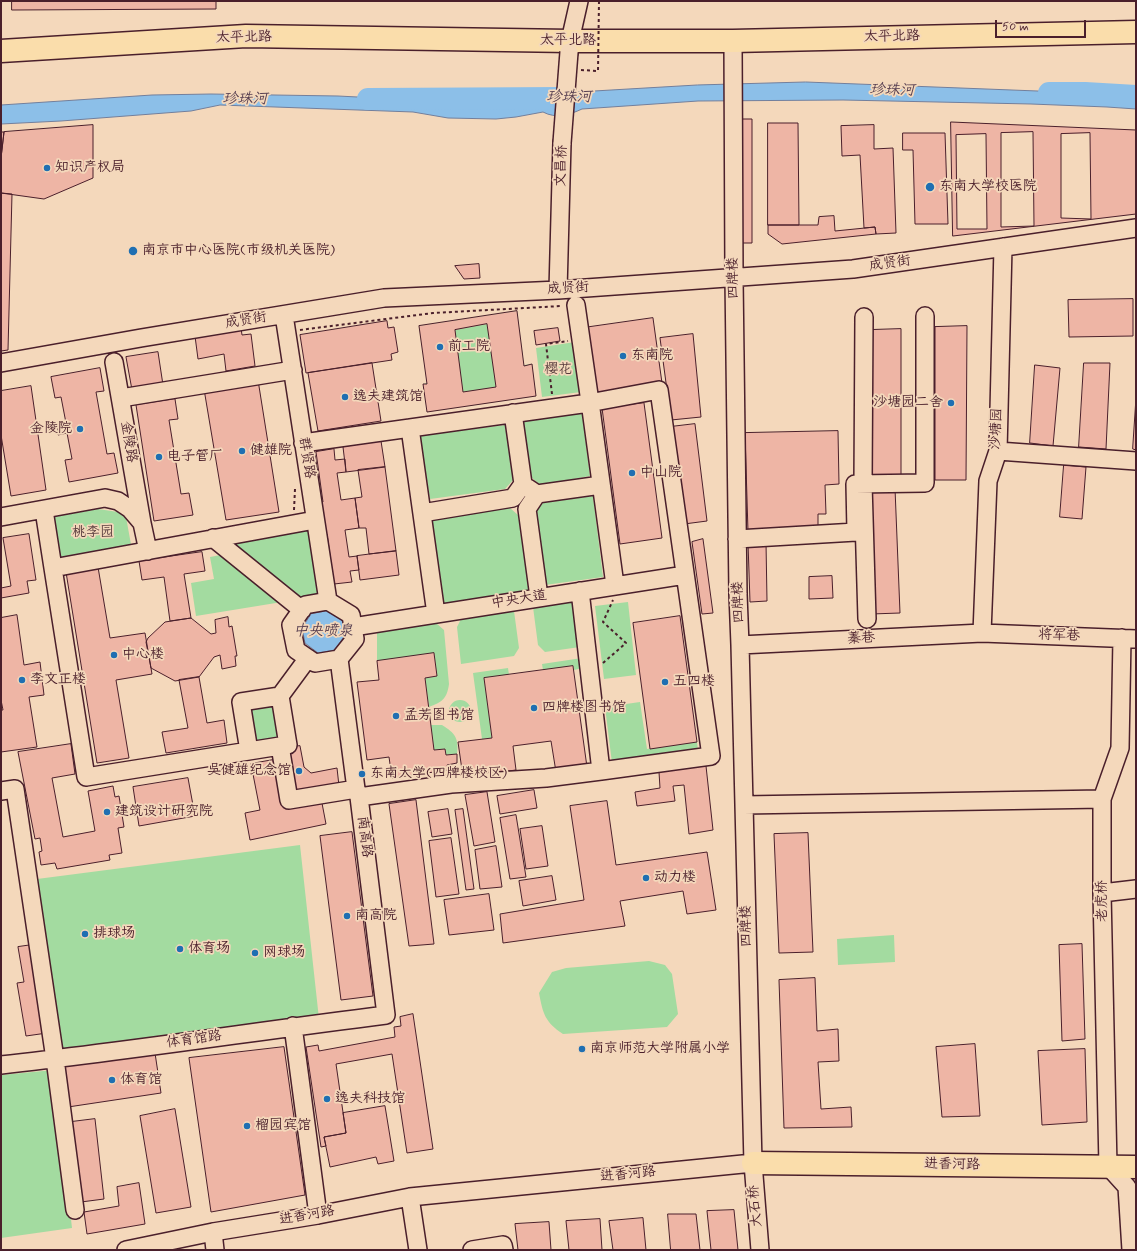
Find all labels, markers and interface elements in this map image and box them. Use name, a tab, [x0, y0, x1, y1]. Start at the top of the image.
scale bar	[997, 12, 1088, 38]
text: 50 m	[1002, 19, 1029, 35]
street label: 太平北路	[864, 28, 920, 46]
street label: 太平北路	[216, 29, 272, 47]
street label: 太平北路	[540, 33, 596, 49]
water label: 珍珠河	[869, 82, 915, 100]
water label: 珍珠河	[547, 89, 591, 107]
water label: 珍珠河	[223, 91, 267, 109]
street label: 文昌桥	[553, 145, 571, 187]
place label: 知识产权局	[55, 160, 125, 176]
marker: 知识产权局	[42, 163, 52, 173]
place label: 东南大学校医院	[939, 179, 1037, 195]
marker: 东南大学校医院	[924, 181, 936, 193]
place label: 南京市中心医院(市级机关医院)	[142, 243, 335, 259]
marker: 南京市中心医院(市级机关医院)	[127, 245, 139, 257]
street label: 成贤街	[868, 253, 912, 275]
street label: 四牌楼	[725, 257, 743, 299]
street label: 成贤街	[547, 280, 589, 298]
street label: 成贤街	[224, 309, 268, 333]
place label: 前工院	[448, 339, 490, 355]
marker: 前工院	[435, 342, 445, 352]
place label: 东南院	[631, 348, 673, 364]
marker: 东南院	[618, 351, 628, 361]
park label: 樱花	[544, 362, 572, 378]
place label: 逸夫建筑馆	[353, 389, 423, 405]
marker: 逸夫建筑馆	[340, 392, 350, 402]
place label: 沙塘园二舍	[873, 395, 943, 411]
marker: 沙塘园二舍	[946, 398, 956, 408]
street label: 沙塘园	[988, 408, 1006, 450]
street label: 金陵路	[116, 420, 140, 464]
place label: 金陵院	[30, 421, 72, 437]
marker: 金陵院	[75, 424, 85, 434]
street label: 群贤路	[294, 436, 318, 480]
place label: 健雄院	[250, 443, 292, 459]
marker: 健雄院	[237, 446, 247, 456]
place label: 电子管厂	[167, 449, 223, 465]
marker: 电子管厂	[154, 452, 164, 462]
place label: 中山院	[640, 465, 682, 481]
marker: 中山院	[627, 468, 637, 478]
park label: 桃李园	[72, 525, 114, 541]
street label: 四牌楼	[730, 581, 748, 623]
street label: 中央大道	[490, 587, 548, 613]
water label: 中央喷泉	[293, 623, 353, 641]
street label: 将军巷	[1038, 627, 1080, 645]
street label: 蓁巷	[847, 630, 875, 648]
place label: 中心楼	[122, 647, 164, 663]
marker: 中心楼	[109, 650, 119, 660]
place label: 李文正楼	[30, 672, 86, 688]
place label: 五四楼	[673, 674, 715, 690]
marker: 李文正楼	[17, 675, 27, 685]
marker: 五四楼	[660, 677, 670, 687]
place label: 四牌楼图书馆	[542, 700, 626, 716]
marker: 四牌楼图书馆	[529, 703, 539, 713]
place label: 孟芳图书馆	[404, 708, 474, 724]
marker: 孟芳图书馆	[391, 711, 401, 721]
place label: 吴健雄纪念馆	[207, 763, 291, 779]
marker: 吴健雄纪念馆	[294, 766, 304, 776]
place label: 东南大学(四牌楼校区)	[370, 766, 507, 782]
marker: 东南大学(四牌楼校区)	[357, 769, 367, 779]
place label: 建筑设计研究院	[115, 804, 213, 820]
marker: 建筑设计研究院	[102, 807, 112, 817]
street label: 南高路	[353, 815, 375, 859]
place label: 动力楼	[654, 870, 696, 886]
marker: 动力楼	[641, 873, 651, 883]
street label: 老虎桥	[1094, 880, 1112, 922]
street label: 四牌楼	[738, 905, 756, 947]
place label: 南高院	[355, 908, 397, 924]
marker: 南高院	[342, 911, 352, 921]
place label: 排球场	[93, 926, 135, 942]
marker: 排球场	[80, 929, 90, 939]
place label: 体育场	[188, 941, 230, 957]
marker: 体育场	[175, 944, 185, 954]
place label: 网球场	[263, 945, 305, 961]
marker: 网球场	[250, 948, 260, 958]
street label: 体育馆路	[165, 1028, 223, 1052]
place label: 南京师范大学附属小学	[590, 1041, 730, 1057]
marker: 南京师范大学附属小学	[577, 1044, 587, 1054]
place label: 体育馆	[120, 1072, 162, 1088]
marker: 体育馆	[107, 1075, 117, 1085]
place label: 逸夫科技馆	[335, 1091, 405, 1107]
marker: 逸夫科技馆	[322, 1094, 332, 1104]
place label: 榴园宾馆	[255, 1118, 311, 1134]
marker: 榴园宾馆	[242, 1121, 252, 1131]
street label: 进香河路	[924, 1156, 980, 1174]
street label: 进香河路	[599, 1164, 657, 1186]
street label: 大石桥	[746, 1184, 766, 1228]
street label: 进香河路	[278, 1203, 336, 1229]

